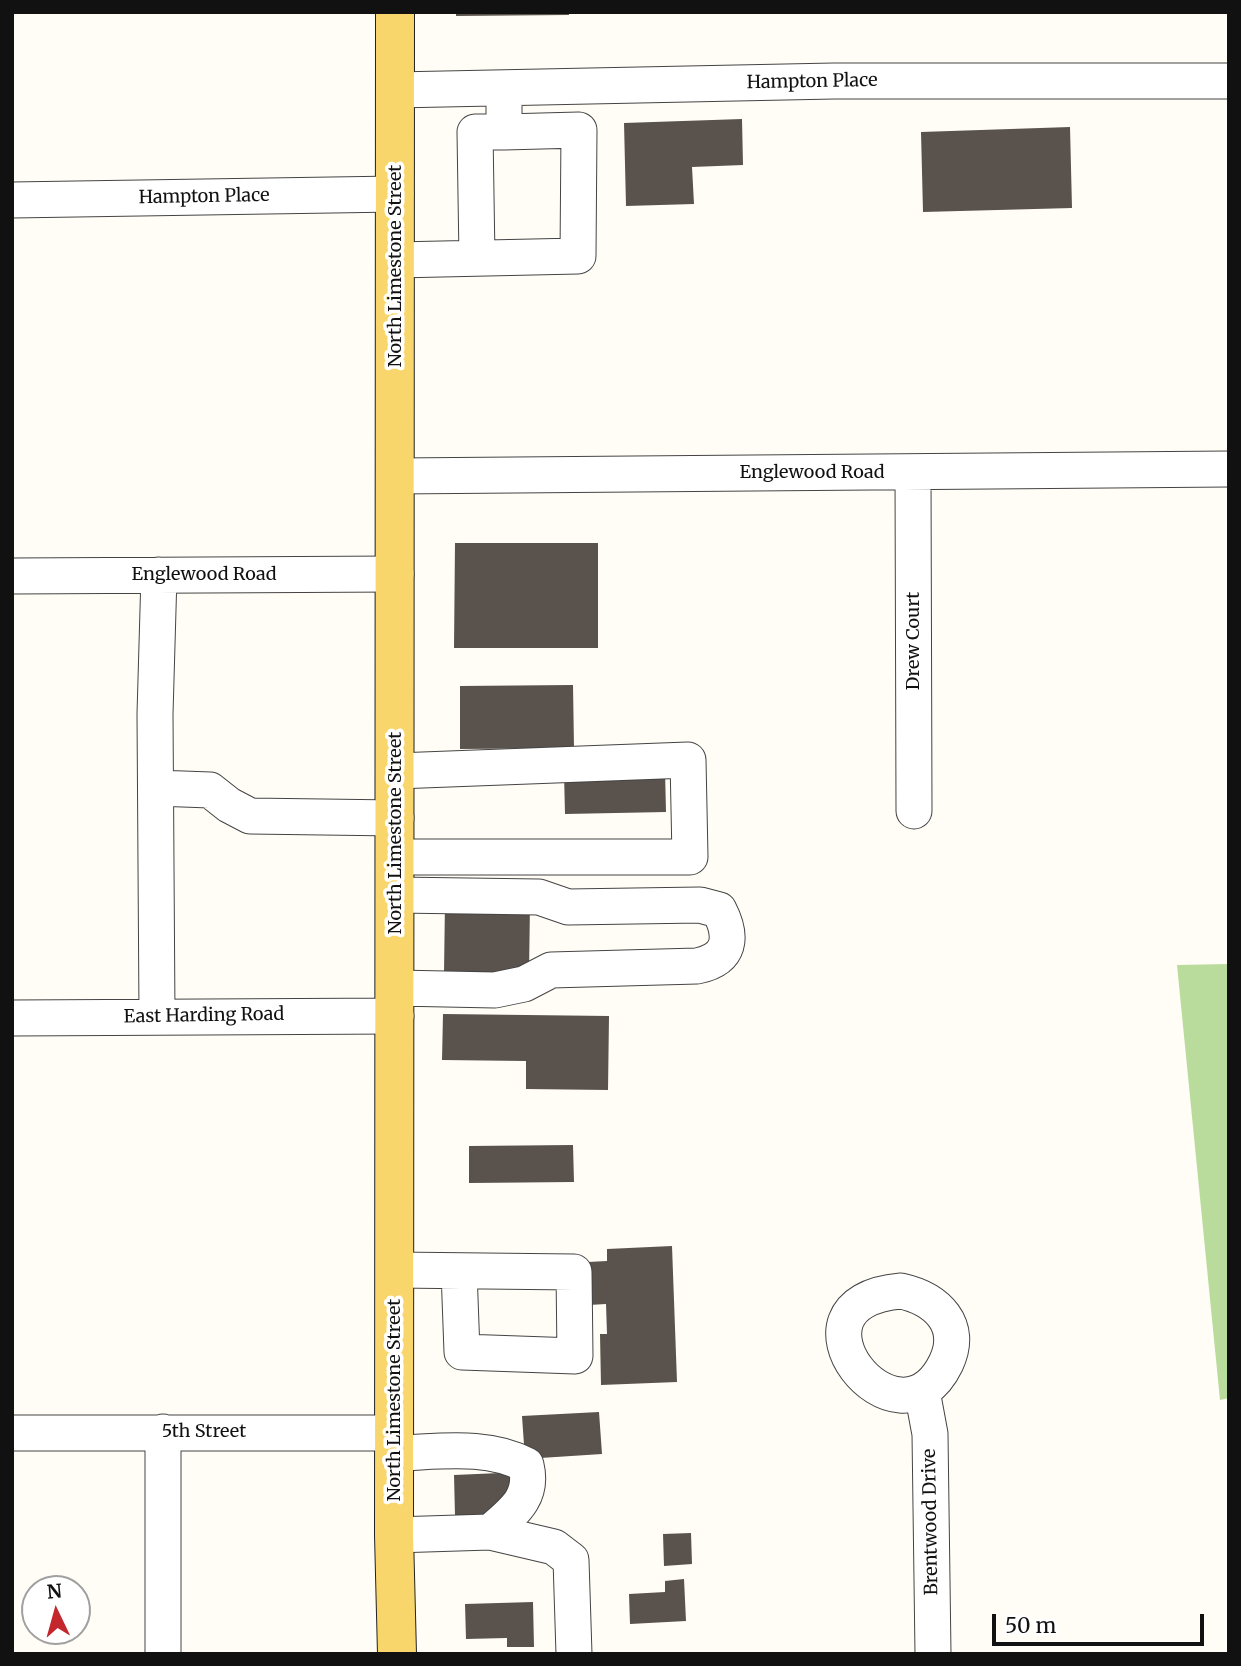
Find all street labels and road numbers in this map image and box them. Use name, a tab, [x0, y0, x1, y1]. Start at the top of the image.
street label: Hampton Place	[746, 70, 878, 94]
street label: North Limestone Street	[385, 165, 407, 367]
street label: Hampton Place	[138, 185, 270, 209]
street label: Englewood Road	[740, 462, 884, 484]
street label: Englewood Road	[132, 564, 276, 586]
street label: Drew Court	[903, 592, 925, 690]
street label: North Limestone Street	[385, 732, 407, 934]
street label: East Harding Road	[123, 1004, 285, 1028]
street label: North Limestone Street	[384, 1299, 406, 1501]
street label: 5th Street	[162, 1421, 246, 1443]
street label: Brentwood Drive	[919, 1448, 943, 1596]

